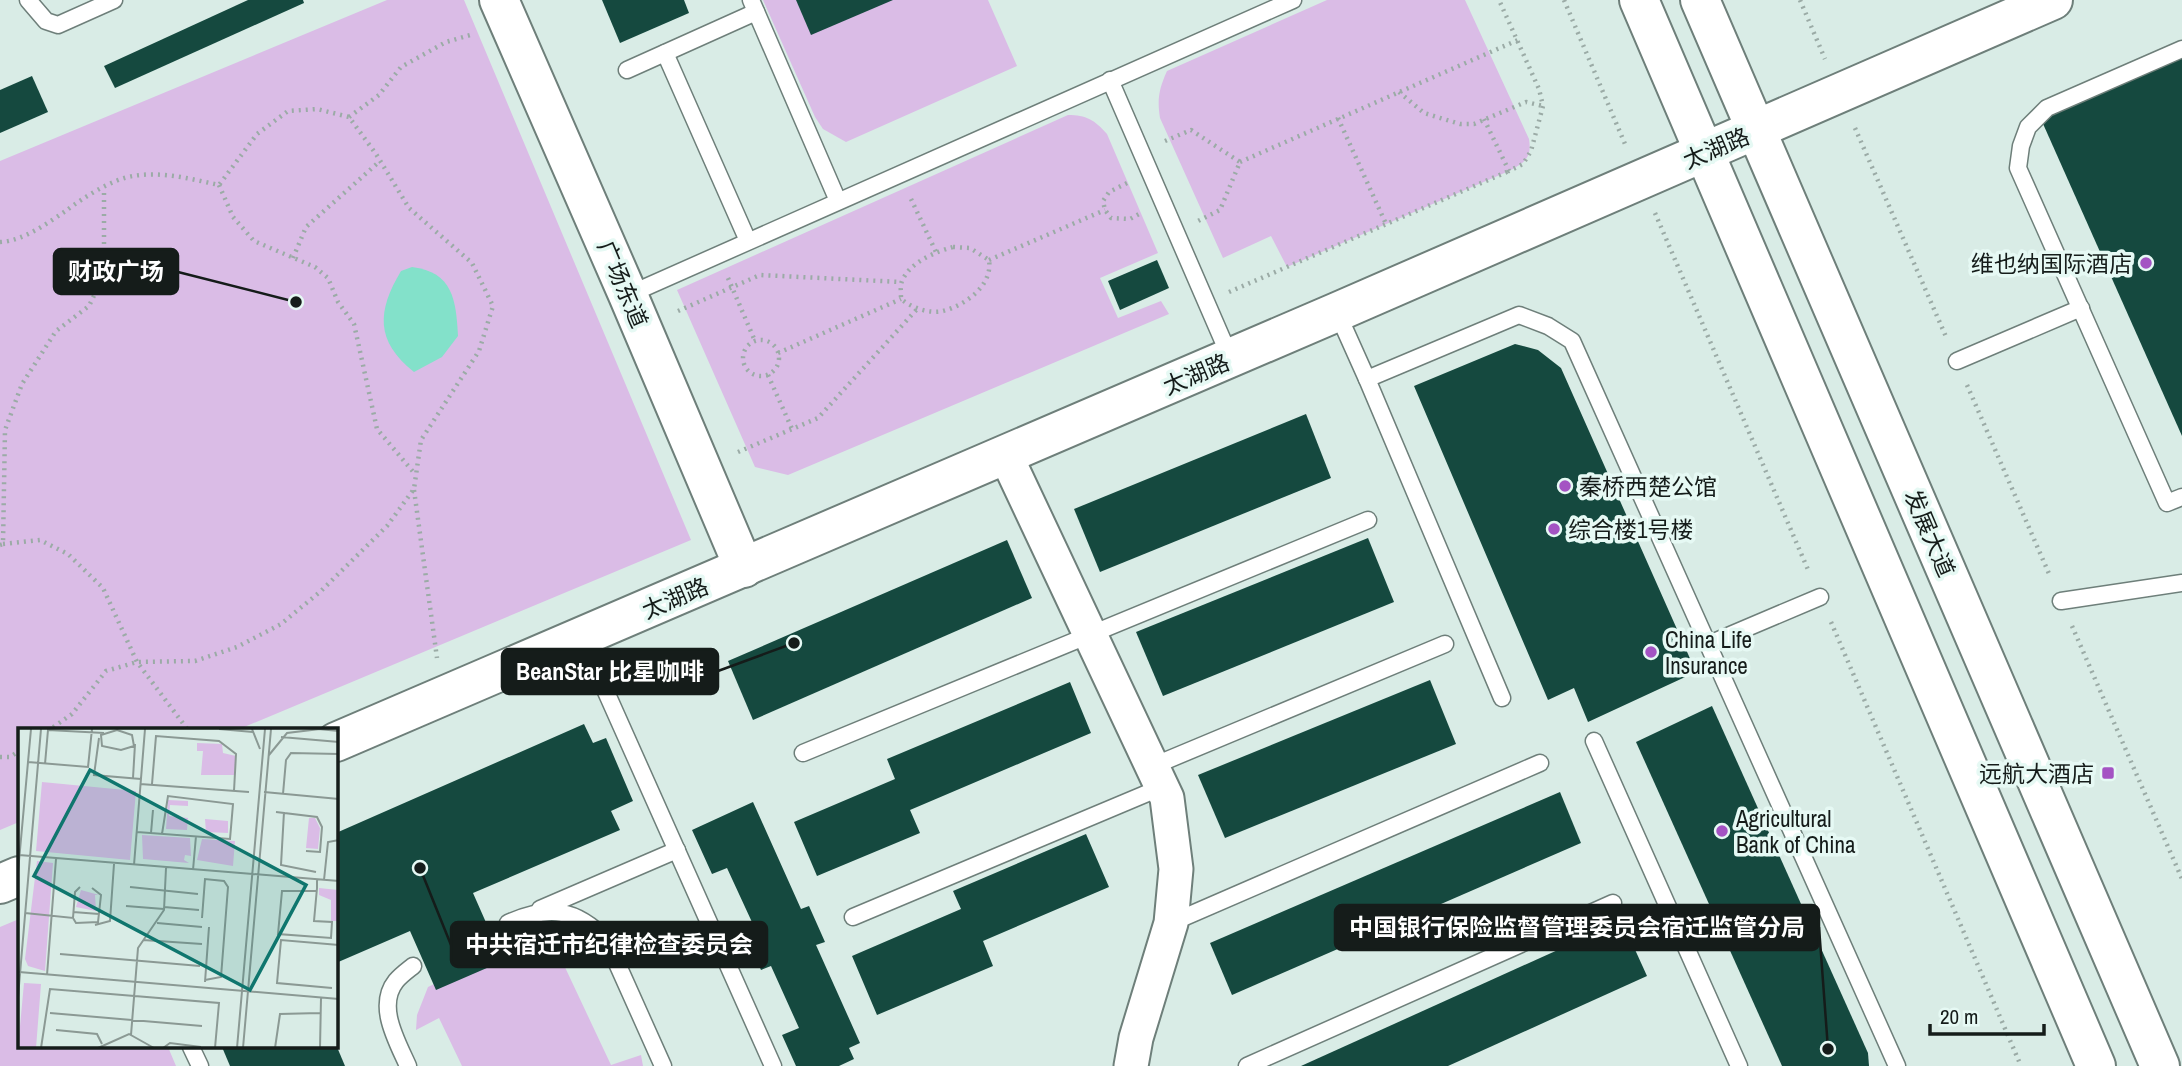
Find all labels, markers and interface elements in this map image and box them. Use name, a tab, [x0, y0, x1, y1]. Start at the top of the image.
street label: 太湖路	[1678, 120, 1754, 176]
street label: 广场东道	[591, 236, 655, 332]
place label: 维也纳国际酒店	[1971, 248, 2132, 279]
callout: 财政广场	[54, 249, 178, 294]
text: 财政广场	[68, 255, 164, 287]
marker: 维也纳国际酒店	[2138, 255, 2154, 271]
street label: 太湖路	[1158, 346, 1234, 402]
place label: 秦桥西楚公馆	[1579, 471, 1717, 502]
marker: 秦桥西楚公馆	[1557, 478, 1573, 494]
street label: 发展大道	[1898, 485, 1962, 581]
place label: 综合楼1号楼	[1568, 514, 1694, 545]
marker: 综合楼1号楼	[1546, 521, 1562, 537]
street label: 太湖路	[637, 570, 713, 626]
place label: China Life Insurance	[1665, 624, 1752, 681]
marker: China Life Insurance	[1643, 644, 1659, 660]
callout: BeanStar 比星咖啡	[502, 649, 718, 694]
text: BeanStar 比星咖啡	[516, 655, 704, 687]
inset map	[18, 728, 338, 1048]
place label: 远航大酒店	[1979, 758, 2094, 789]
marker: 远航大酒店	[2100, 765, 2116, 781]
place label: Agricultural Bank of China	[1735, 803, 1856, 860]
marker: Agricultural Bank of China	[1714, 823, 1730, 839]
callout: 中国银行保险监督管理委员会宿迁监管分局	[1335, 905, 1819, 950]
text: 中国银行保险监督管理委员会宿迁监管分局	[1349, 911, 1805, 943]
callout: 中共宿迁市纪律检查委员会	[451, 922, 767, 967]
text: 中共宿迁市纪律检查委员会	[465, 928, 753, 960]
scale bar	[1930, 992, 2044, 1036]
text: 20 m	[1940, 1002, 1978, 1031]

